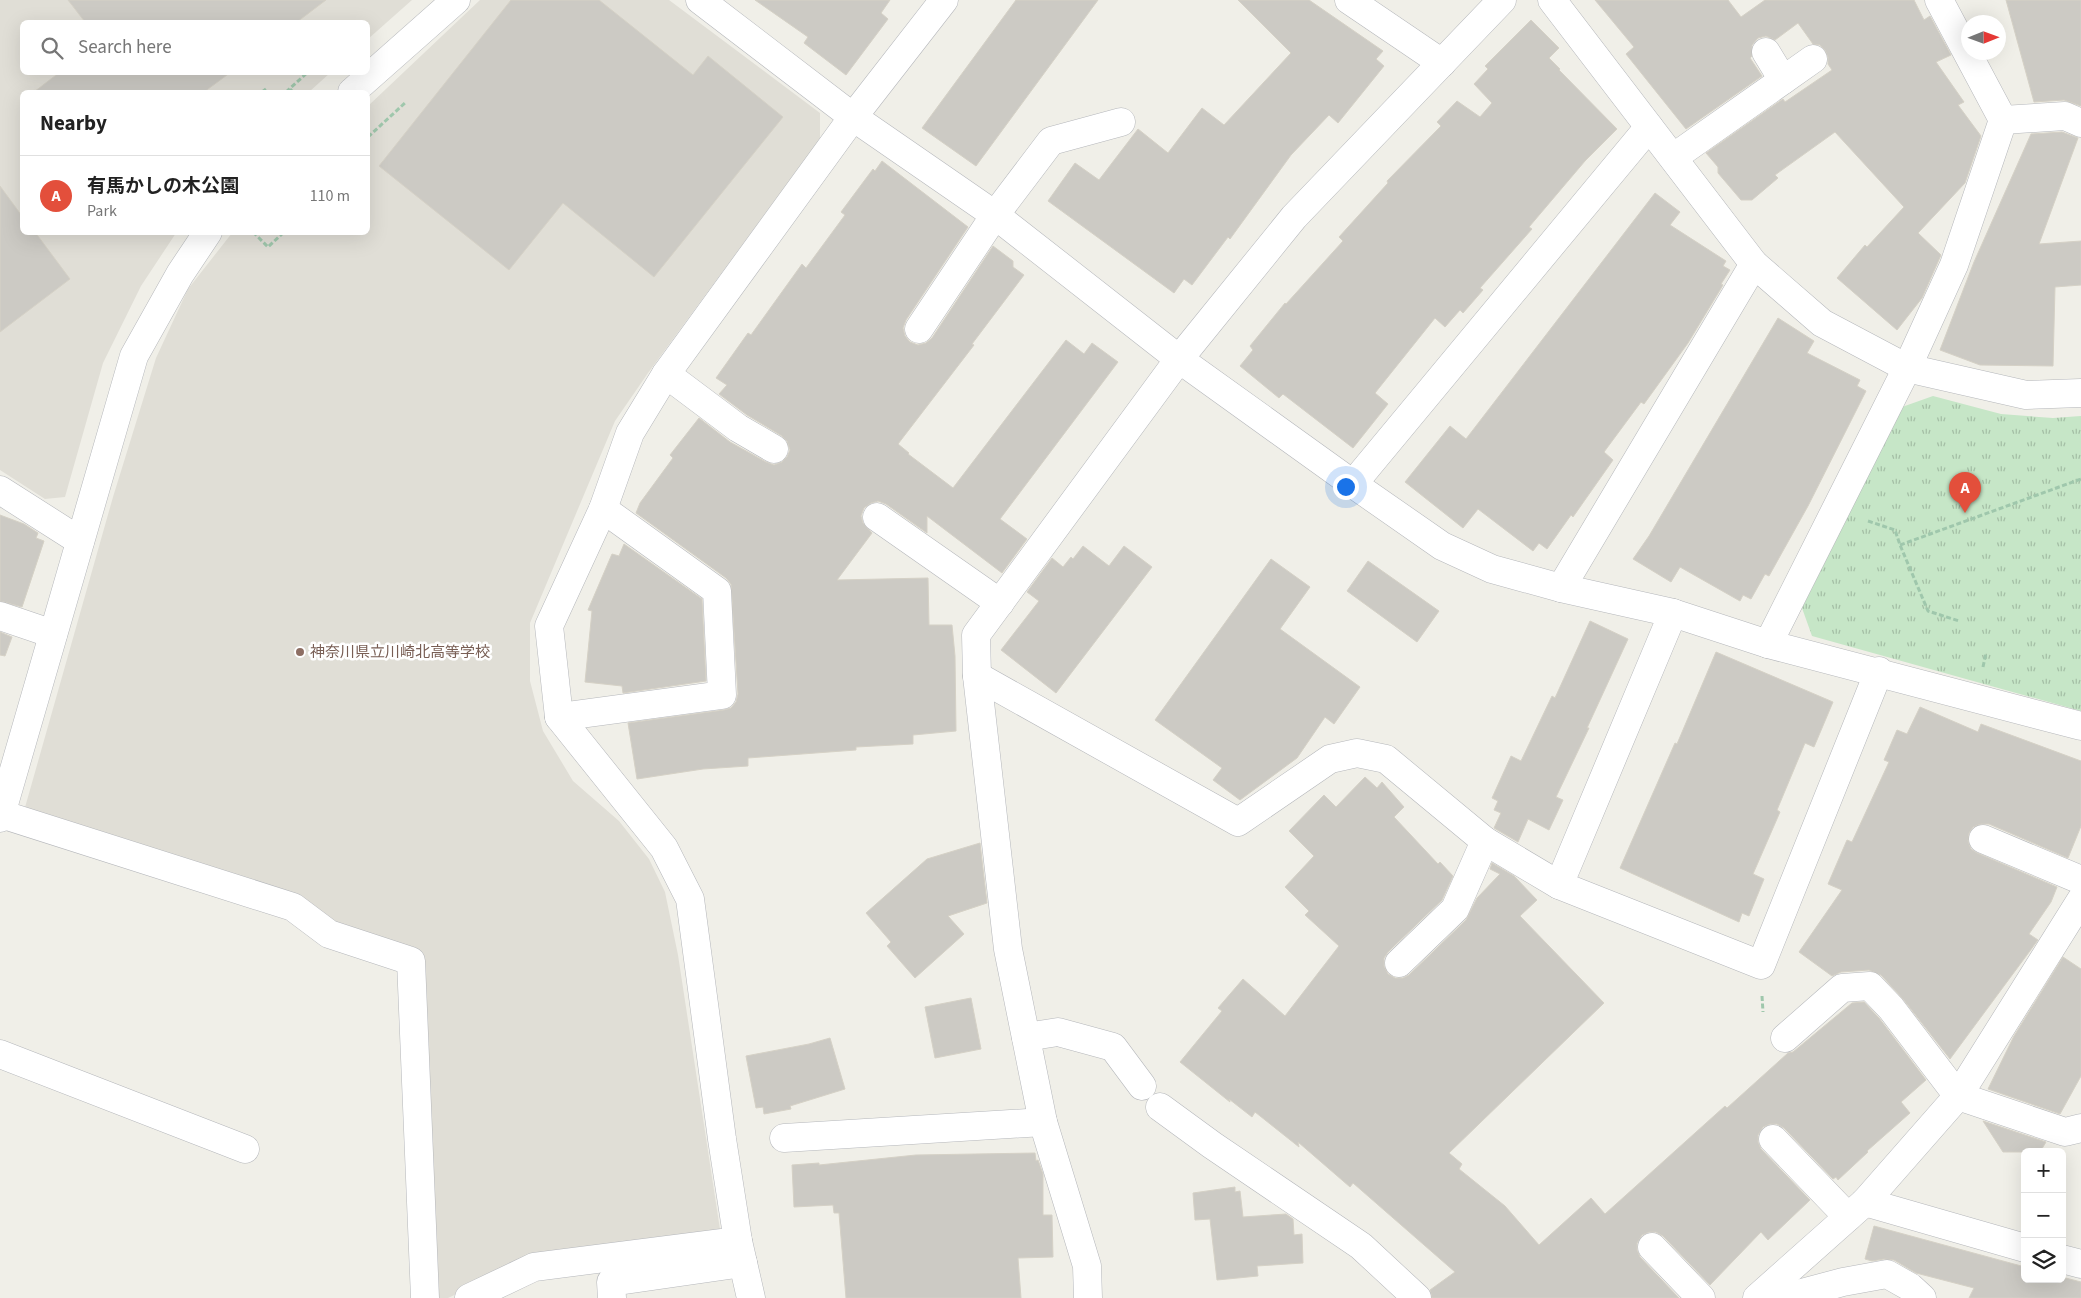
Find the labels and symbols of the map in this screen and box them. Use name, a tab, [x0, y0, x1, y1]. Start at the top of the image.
north arrow	[1961, 15, 2006, 60]
pin: A	[1949, 472, 1981, 513]
your location	[1333, 474, 1359, 500]
place label: 神奈川県立川崎北高等学校	[310, 642, 490, 663]
marker: 神奈川県立川崎北高等学校	[294, 646, 306, 658]

